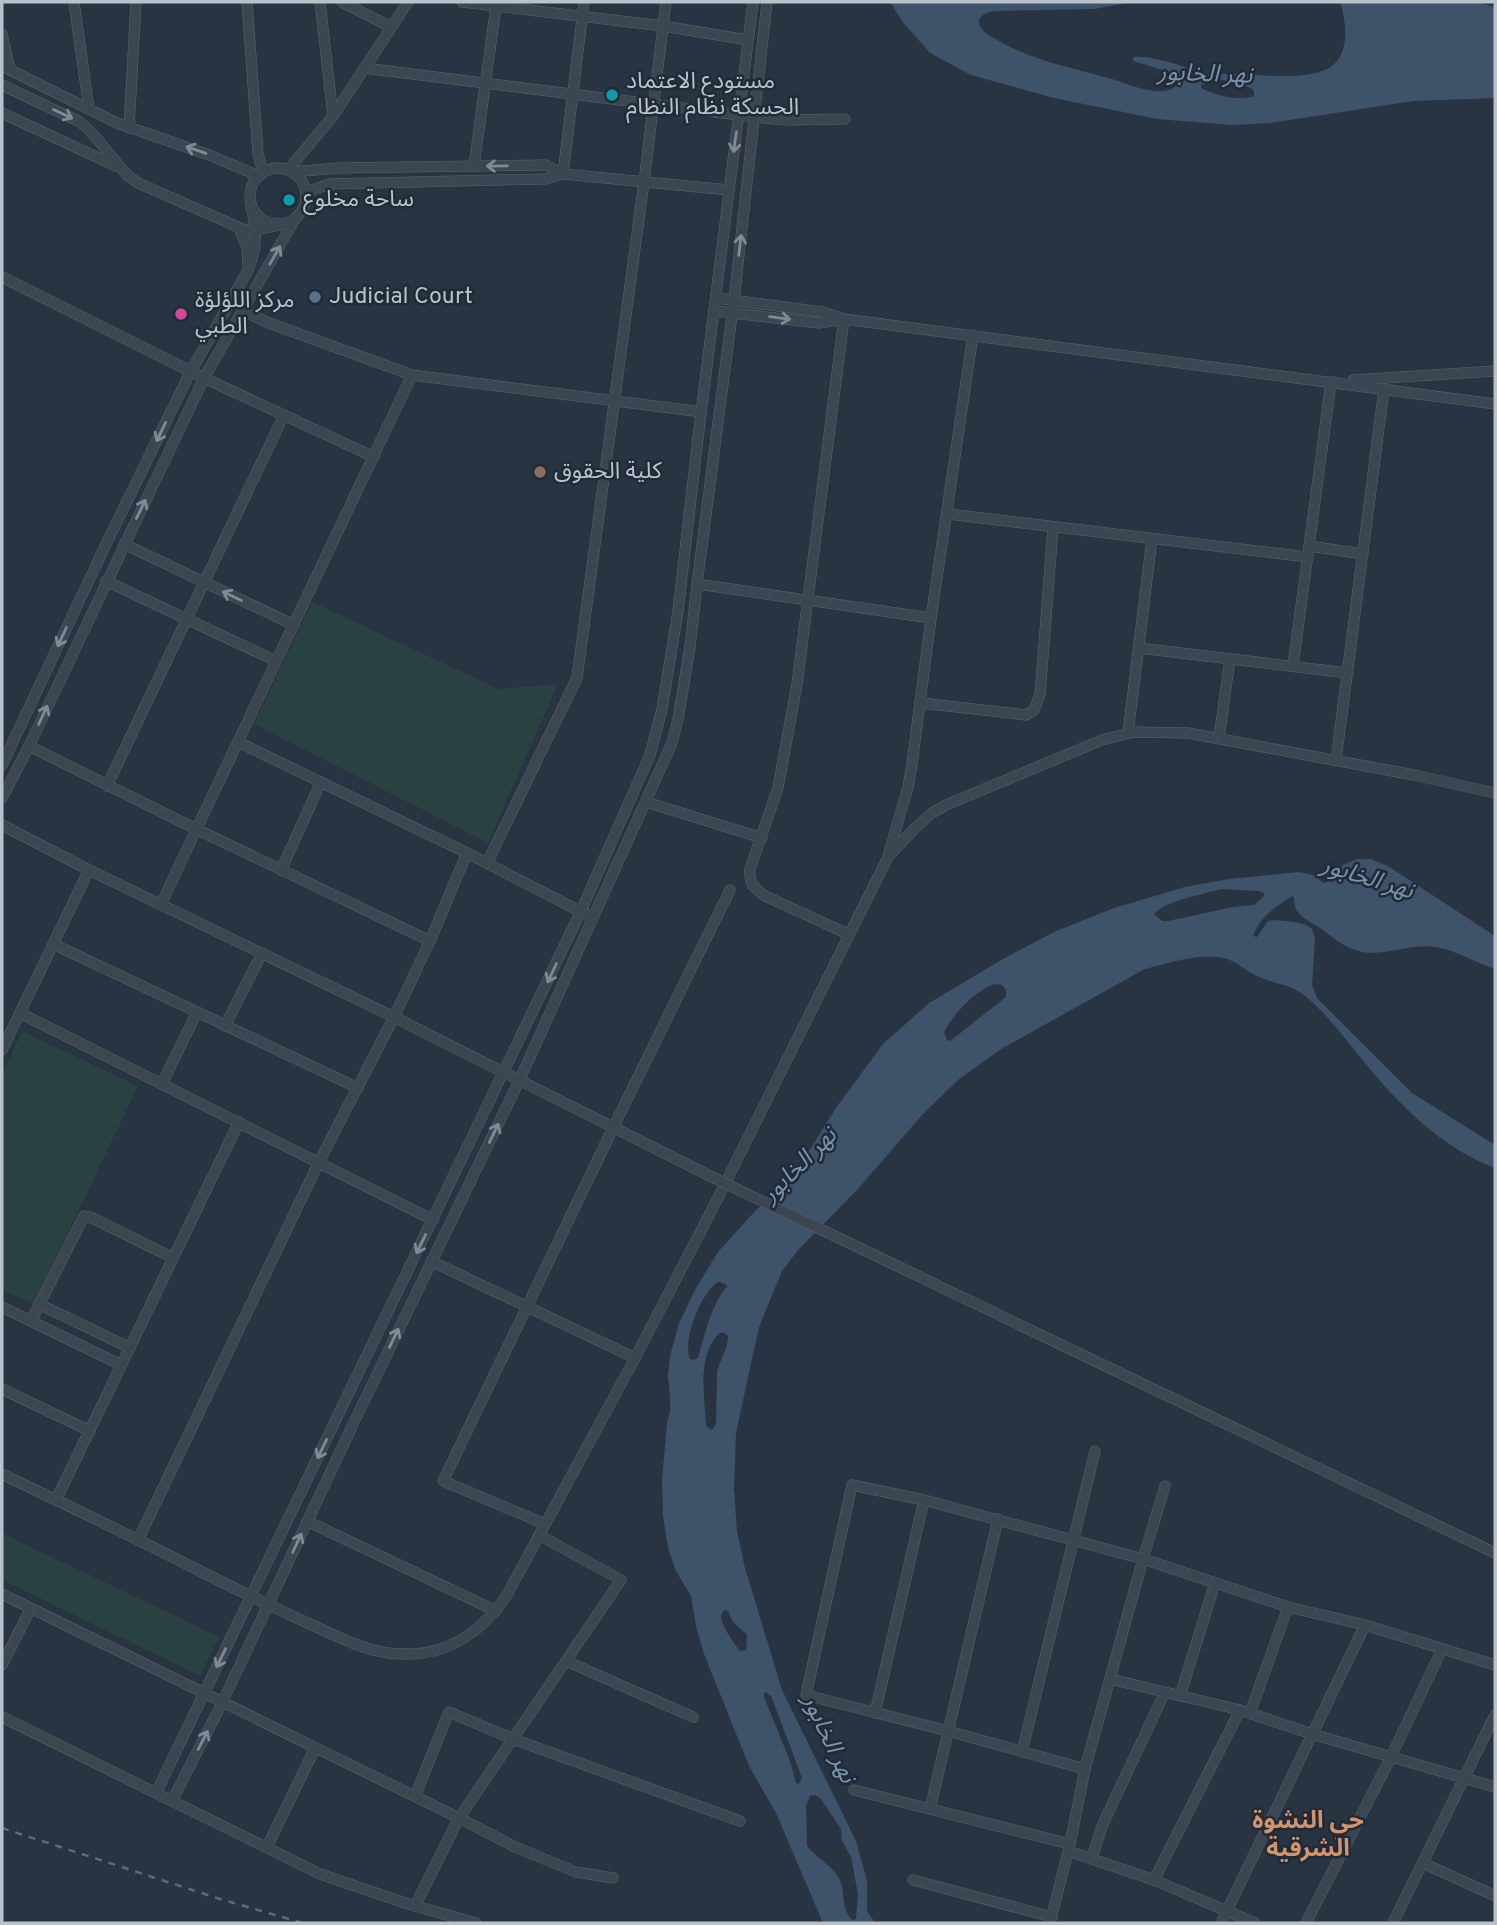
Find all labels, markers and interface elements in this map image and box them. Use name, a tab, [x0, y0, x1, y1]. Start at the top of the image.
water label: نهر الخابور	[1155, 58, 1254, 92]
place label: مستودع الاعتماد الحسكة نظام النظام	[626, 68, 799, 124]
marker: مستودع الاعتماد الحسكة نظام النظام	[604, 87, 620, 103]
one-way arrow	[53, 108, 74, 121]
one-way arrow	[729, 131, 742, 153]
one-way arrow	[185, 143, 207, 155]
one-way arrow	[486, 159, 509, 173]
place label: ساحة مخلوع	[303, 186, 414, 215]
marker: ساحة مخلوع	[281, 192, 297, 208]
one-way arrow	[734, 234, 747, 257]
one-way arrow	[269, 245, 282, 266]
place label: Judicial Court	[329, 283, 473, 312]
place label: مركز اللؤلؤة الطبي	[195, 287, 295, 342]
marker: Judicial Court	[307, 289, 323, 305]
marker: مركز اللؤلؤة الطبي	[173, 306, 189, 322]
one-way arrow	[768, 312, 790, 325]
one-way arrow	[153, 421, 167, 442]
place label: كلية الحقوق	[554, 458, 662, 487]
marker: كلية الحقوق	[532, 464, 548, 480]
one-way arrow	[134, 499, 148, 520]
one-way arrow	[222, 588, 243, 602]
one-way arrow	[54, 626, 68, 647]
one-way arrow	[37, 705, 50, 726]
water label: نهر الخابور	[1316, 850, 1418, 908]
one-way arrow	[544, 962, 558, 983]
water label: نهر الخابور	[755, 1121, 845, 1211]
one-way arrow	[487, 1123, 501, 1144]
one-way arrow	[414, 1233, 428, 1254]
one-way arrow	[388, 1328, 402, 1349]
one-way arrow	[315, 1438, 329, 1459]
one-way arrow	[290, 1533, 304, 1554]
one-way arrow	[214, 1647, 228, 1668]
water label: نهر الخابور	[794, 1688, 862, 1790]
one-way arrow	[197, 1730, 211, 1751]
district label: حي النشوة الشرقية	[1252, 1807, 1364, 1865]

